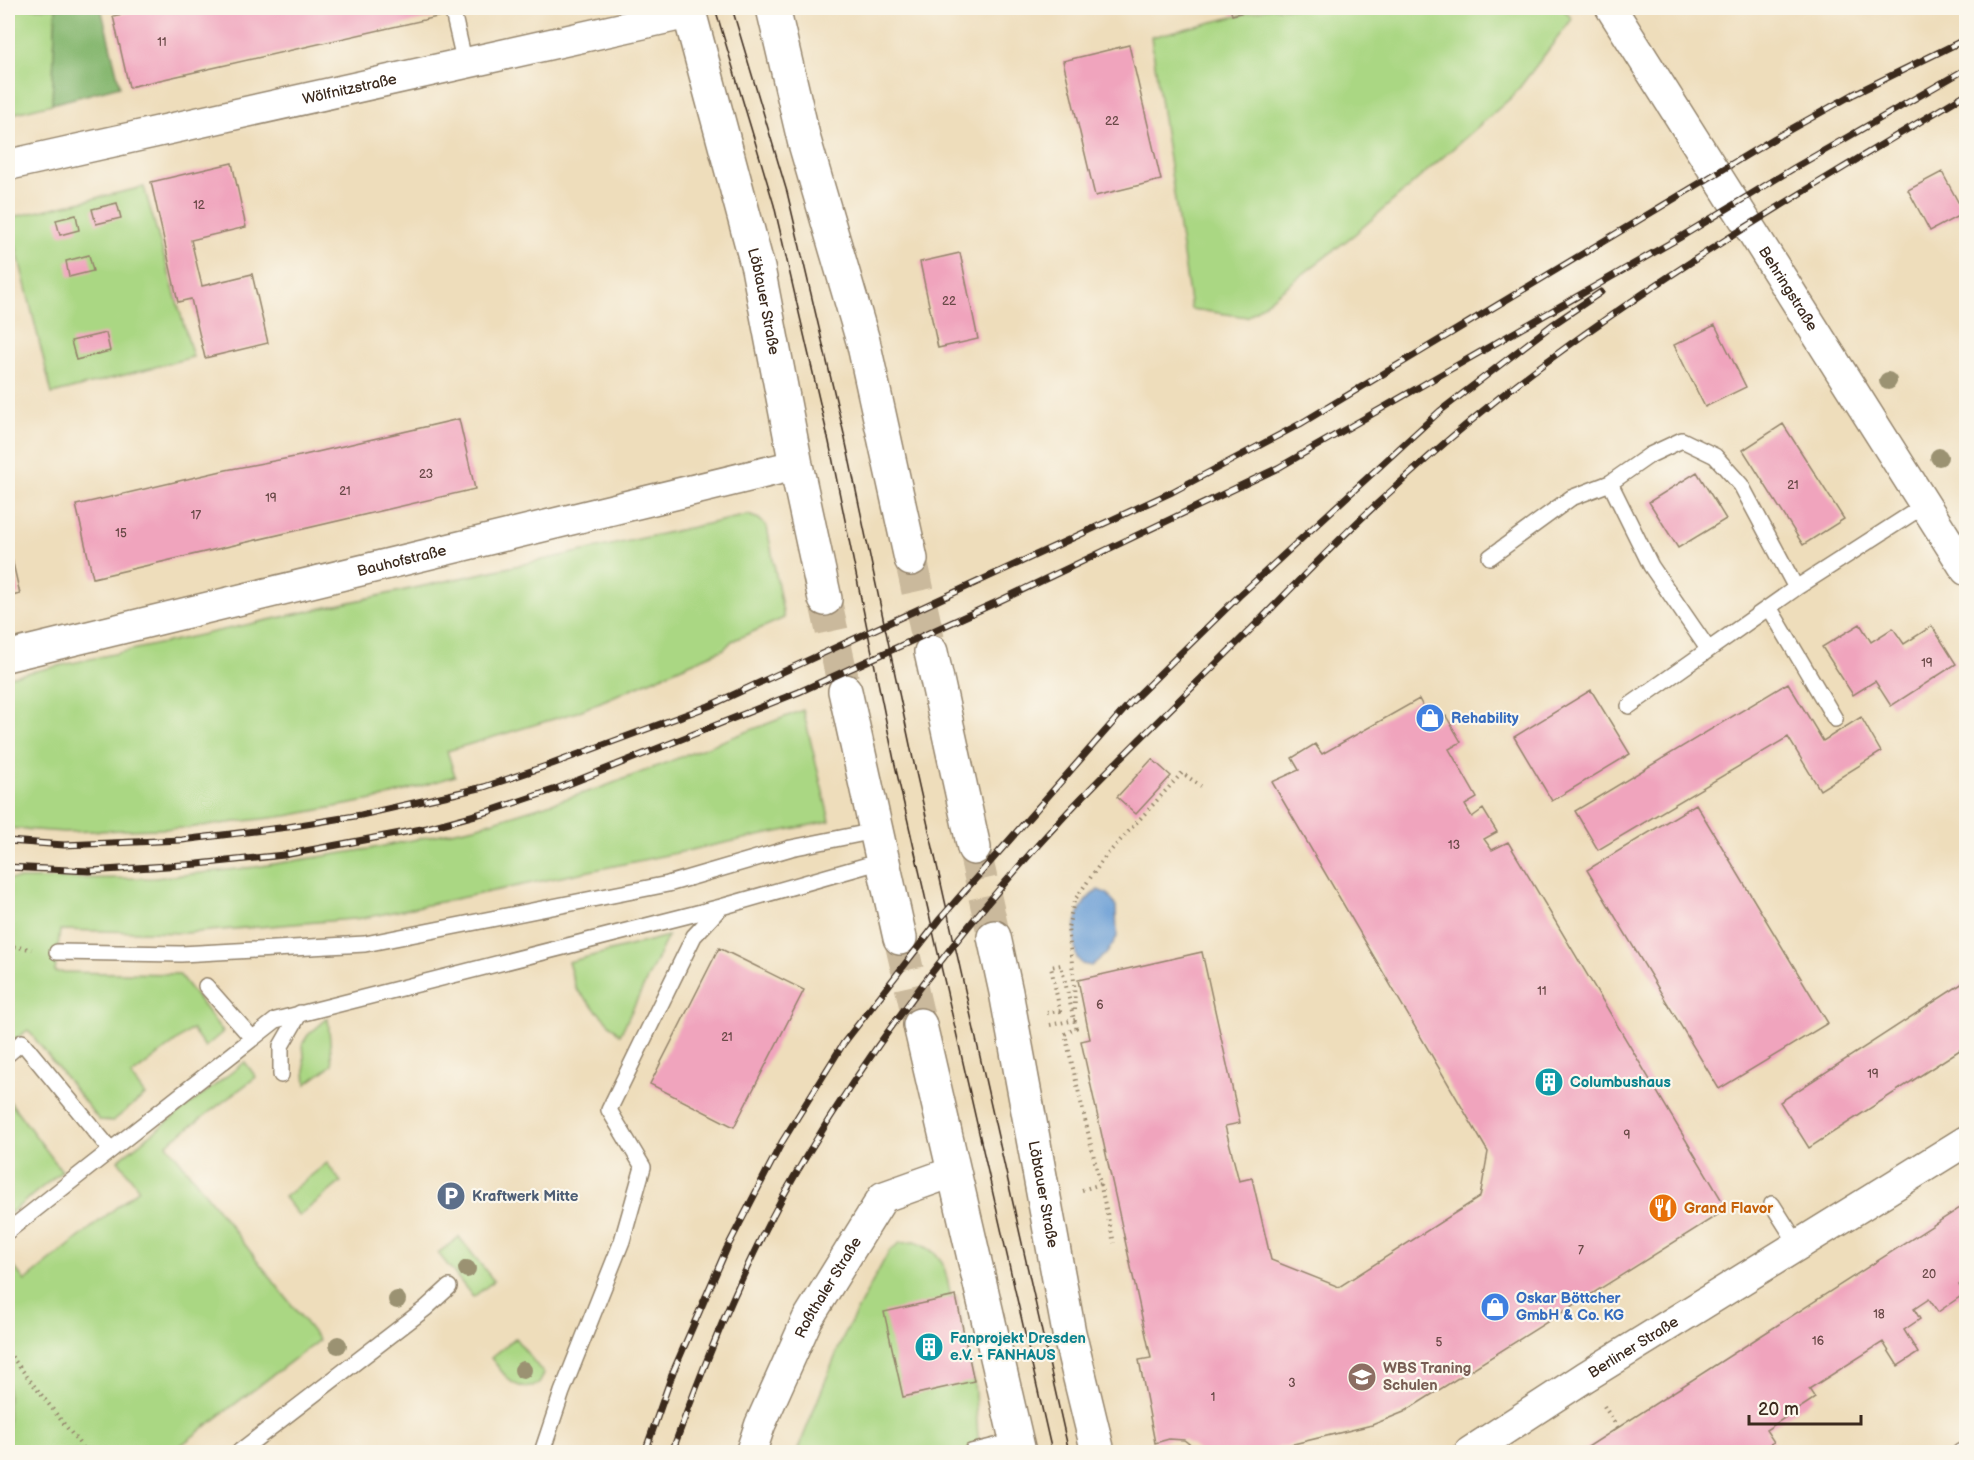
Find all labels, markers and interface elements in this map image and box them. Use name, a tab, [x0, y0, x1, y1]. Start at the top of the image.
house number: 11	[157, 35, 167, 50]
street label: Wölfnitzstraße	[301, 69, 399, 109]
house number: 22	[1105, 114, 1119, 129]
house number: 12	[193, 198, 205, 213]
street label: Behringstraße	[1755, 243, 1822, 335]
street label: Löbtauer Straße	[743, 246, 784, 356]
house number: 22	[942, 294, 956, 309]
house number: 23	[419, 467, 433, 482]
house number: 21	[1787, 478, 1799, 493]
house number: 21	[339, 484, 351, 499]
house number: 19	[265, 491, 277, 506]
house number: 17	[191, 508, 201, 523]
house number: 15	[115, 526, 127, 541]
street label: Bauhofstraße	[355, 541, 448, 581]
house number: 19	[1921, 656, 1933, 671]
shop icon: Rehability	[1414, 702, 1446, 734]
place label: Rehability	[1451, 709, 1519, 728]
house number: 13	[1448, 838, 1460, 853]
house number: 11	[1537, 984, 1547, 999]
house number: 6	[1096, 998, 1104, 1013]
house number: 21	[721, 1030, 733, 1045]
building icon: Columbushaus	[1533, 1066, 1565, 1098]
house number: 19	[1867, 1067, 1879, 1082]
place label: Columbushaus	[1570, 1073, 1671, 1092]
house number: 9	[1624, 1128, 1631, 1143]
street label: Löbtauer Straße	[1024, 1139, 1063, 1250]
parking icon: Kraftwerk Mitte	[435, 1180, 467, 1212]
place label: Kraftwerk Mitte	[472, 1187, 579, 1206]
restaurant icon: Grand Flavor	[1647, 1192, 1679, 1224]
place label: Grand Flavor	[1684, 1199, 1774, 1218]
street label: Roßthaler Straße	[791, 1233, 866, 1341]
house number: 7	[1578, 1243, 1584, 1258]
house number: 20	[1922, 1267, 1936, 1282]
place label: Oskar Böttcher GmbH & Co. KG	[1516, 1289, 1624, 1325]
shop icon: Oskar Böttcher GmbH & Co. KG	[1479, 1291, 1511, 1323]
house number: 18	[1873, 1307, 1885, 1322]
street label: Berliner Straße	[1585, 1312, 1682, 1382]
place label: Fanprojekt Dresden e.V. - FANHAUS	[950, 1329, 1086, 1365]
building icon: Fanprojekt Dresden e.V. - FANHAUS	[913, 1331, 945, 1363]
house number: 16	[1812, 1334, 1824, 1349]
house number: 5	[1436, 1335, 1443, 1350]
place label: WBS Traning Schulen	[1383, 1359, 1471, 1395]
school or university icon: WBS Traning Schulen	[1346, 1361, 1378, 1393]
house number: 3	[1288, 1376, 1296, 1391]
scale bar	[1749, 1388, 1862, 1426]
house number: 1	[1211, 1390, 1215, 1405]
text: 20 m	[1758, 1399, 1799, 1420]

